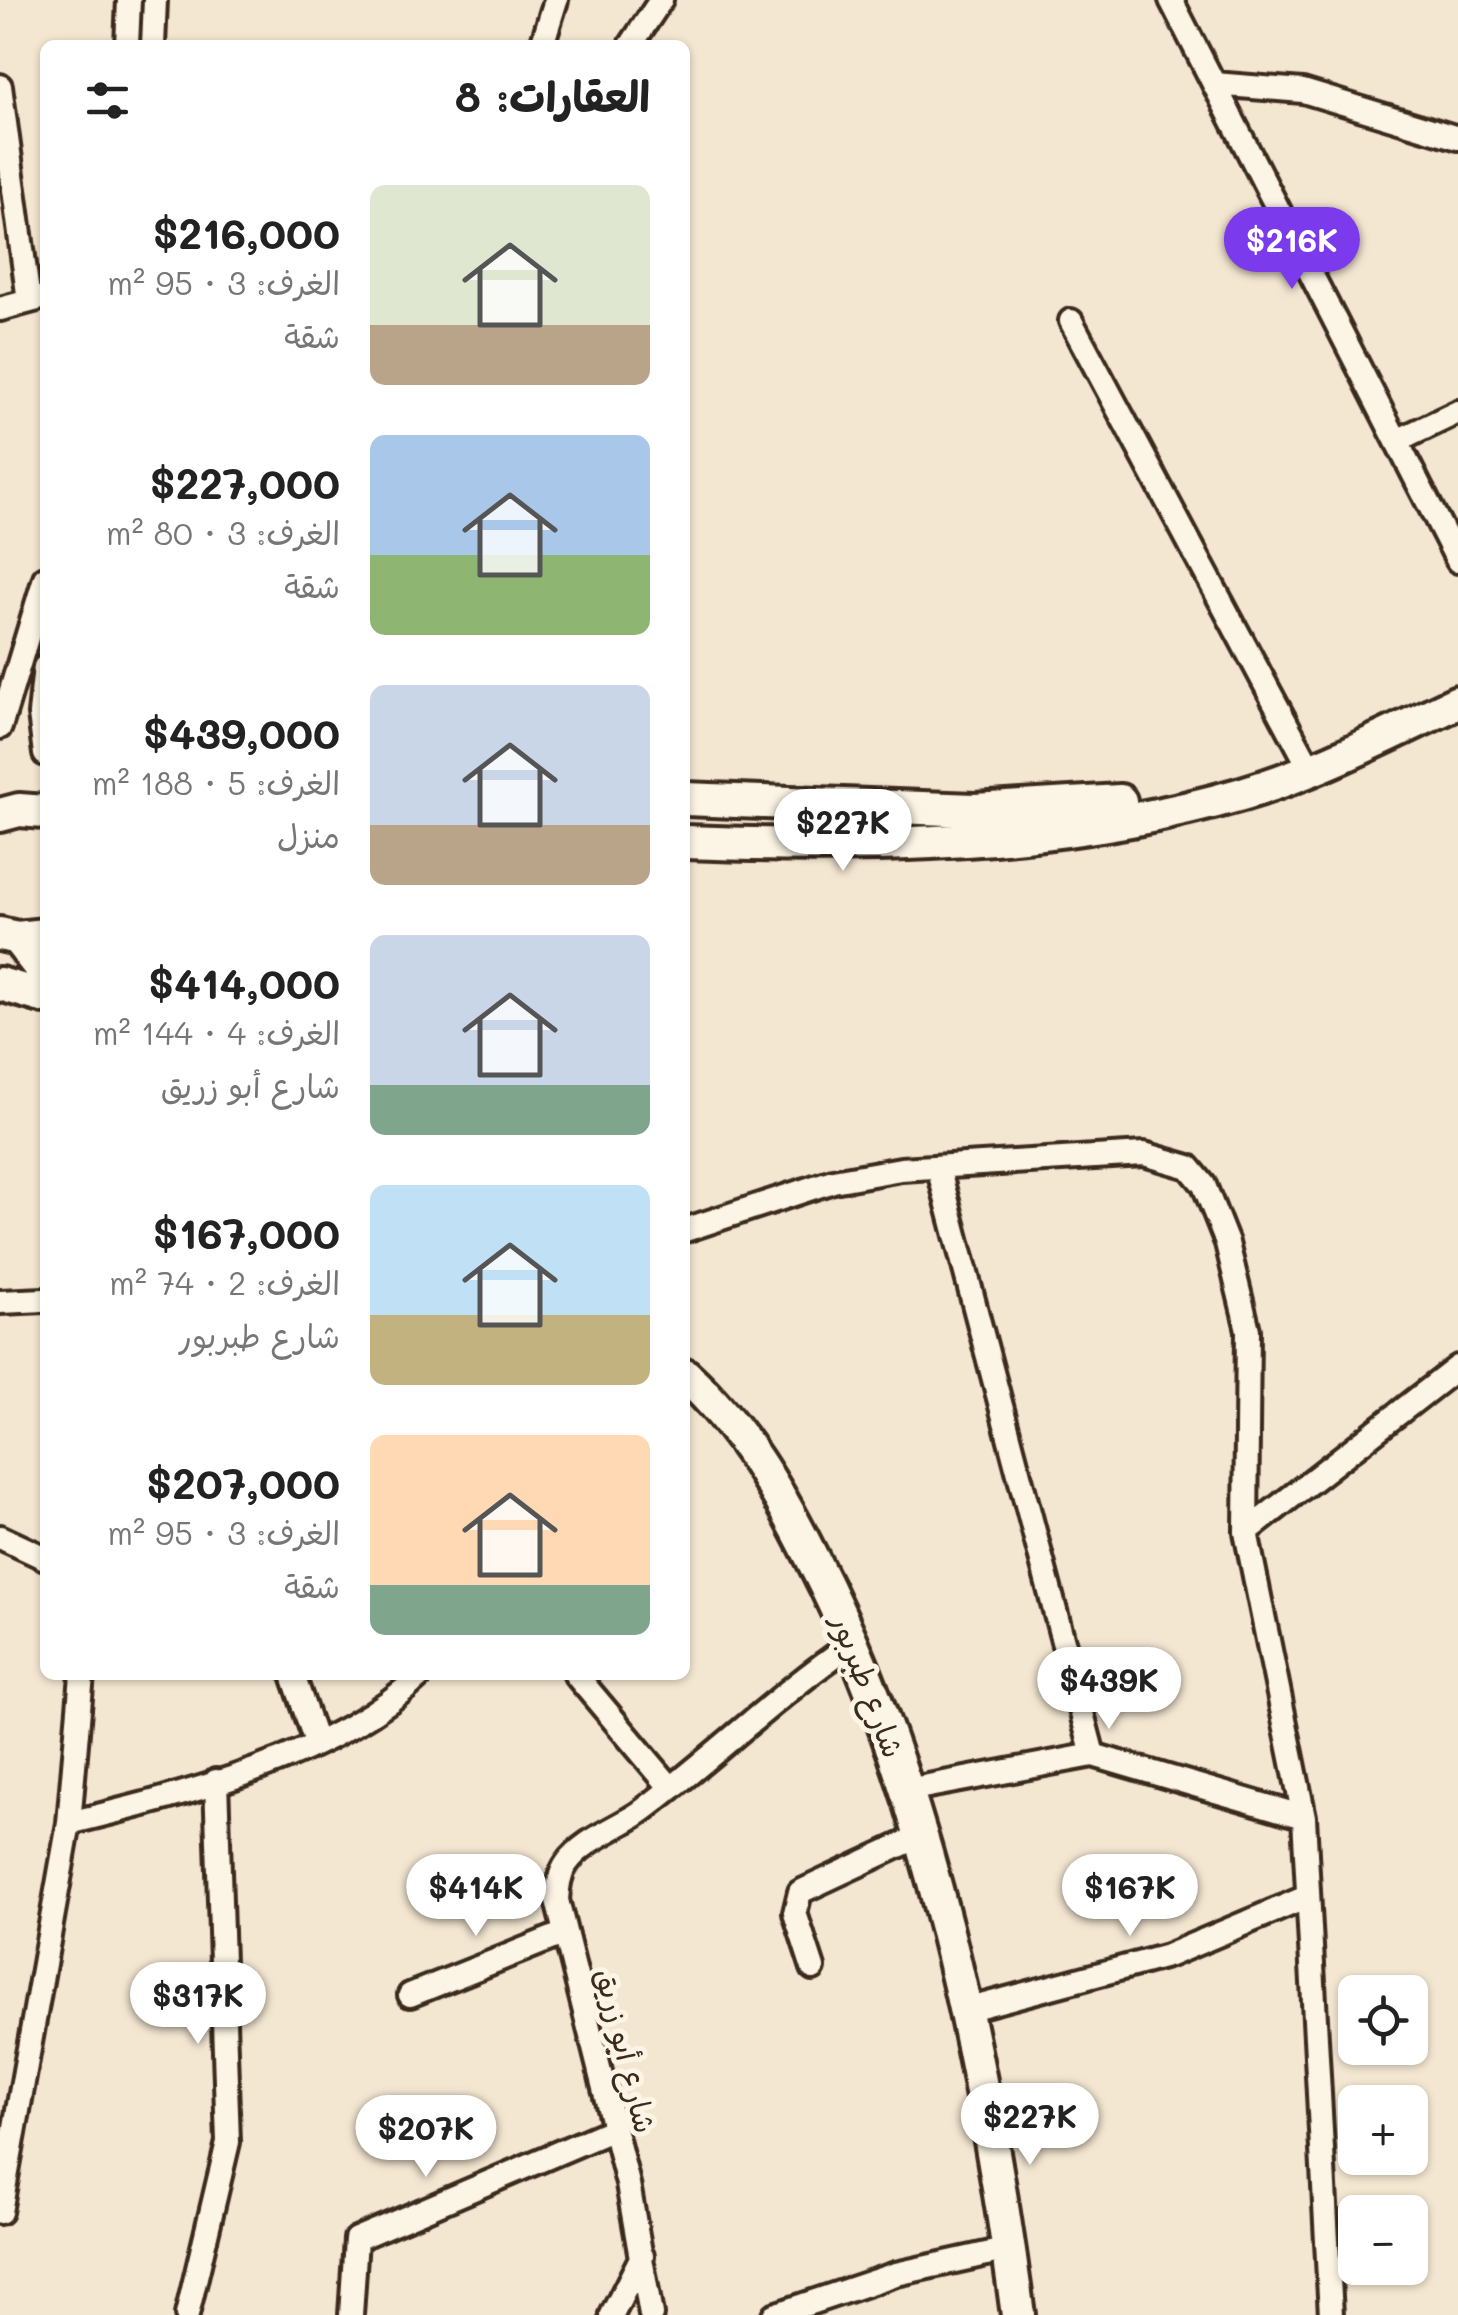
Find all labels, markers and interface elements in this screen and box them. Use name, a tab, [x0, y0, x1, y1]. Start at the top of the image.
text: العقارات: 8	[455, 68, 650, 123]
icon: filters	[80, 73, 135, 128]
text: $216,000	[153, 205, 340, 260]
pin: $216K	[1222, 207, 1362, 292]
text: $216K	[1246, 218, 1338, 260]
icon: home	[450, 225, 570, 345]
text: الغرف: 3 · 95 m²	[107, 261, 340, 303]
text: شقة	[284, 314, 340, 356]
text: $227,000	[150, 455, 340, 510]
icon: home	[450, 475, 570, 595]
text: الغرف: 3 · 80 m²	[106, 511, 340, 553]
text: شقة	[284, 564, 340, 606]
text: $439,000	[143, 705, 340, 760]
icon: home	[450, 725, 570, 845]
text: الغرف: 5 · 188 m²	[92, 761, 340, 803]
pin: $227K	[773, 789, 913, 874]
text: $227K	[796, 800, 890, 842]
text: منزل	[277, 814, 340, 856]
text: $414,000	[148, 955, 340, 1010]
icon: home	[450, 975, 570, 1095]
text: الغرف: 4 · 144 m²	[93, 1011, 340, 1053]
text: شارع أبو زريق	[161, 1064, 340, 1106]
text: $167,000	[153, 1205, 340, 1260]
icon: home	[450, 1225, 570, 1345]
text: الغرف: 2 · 74 m²	[109, 1261, 340, 1303]
text: شارع طبربور	[179, 1314, 340, 1356]
text: $207,000	[146, 1455, 340, 1510]
icon: home	[450, 1475, 570, 1595]
text: الغرف: 3 · 95 m²	[107, 1511, 340, 1553]
text: شقة	[284, 1564, 340, 1606]
street label: شارع طبربور	[820, 1607, 915, 1764]
pin: $439K	[1039, 1647, 1179, 1732]
text: $439K	[1059, 1658, 1159, 1700]
pin: $414K	[406, 1854, 546, 1939]
pin: $167K	[1060, 1854, 1200, 1939]
text: $414K	[428, 1865, 524, 1907]
text: $167K	[1084, 1865, 1176, 1907]
pin: $317K	[128, 1962, 268, 2047]
street label: شارع أبو زريق	[584, 1964, 667, 2138]
text: $317K	[152, 1973, 244, 2015]
map controls	[1338, 1975, 1428, 2285]
button: locate	[1338, 1975, 1428, 2065]
pin: $227K	[960, 2083, 1100, 2168]
button: +	[1338, 2085, 1428, 2175]
text: $227K	[983, 2094, 1077, 2136]
pin: $207K	[356, 2095, 496, 2180]
text: $207K	[377, 2106, 475, 2148]
button: −	[1338, 2195, 1428, 2285]

